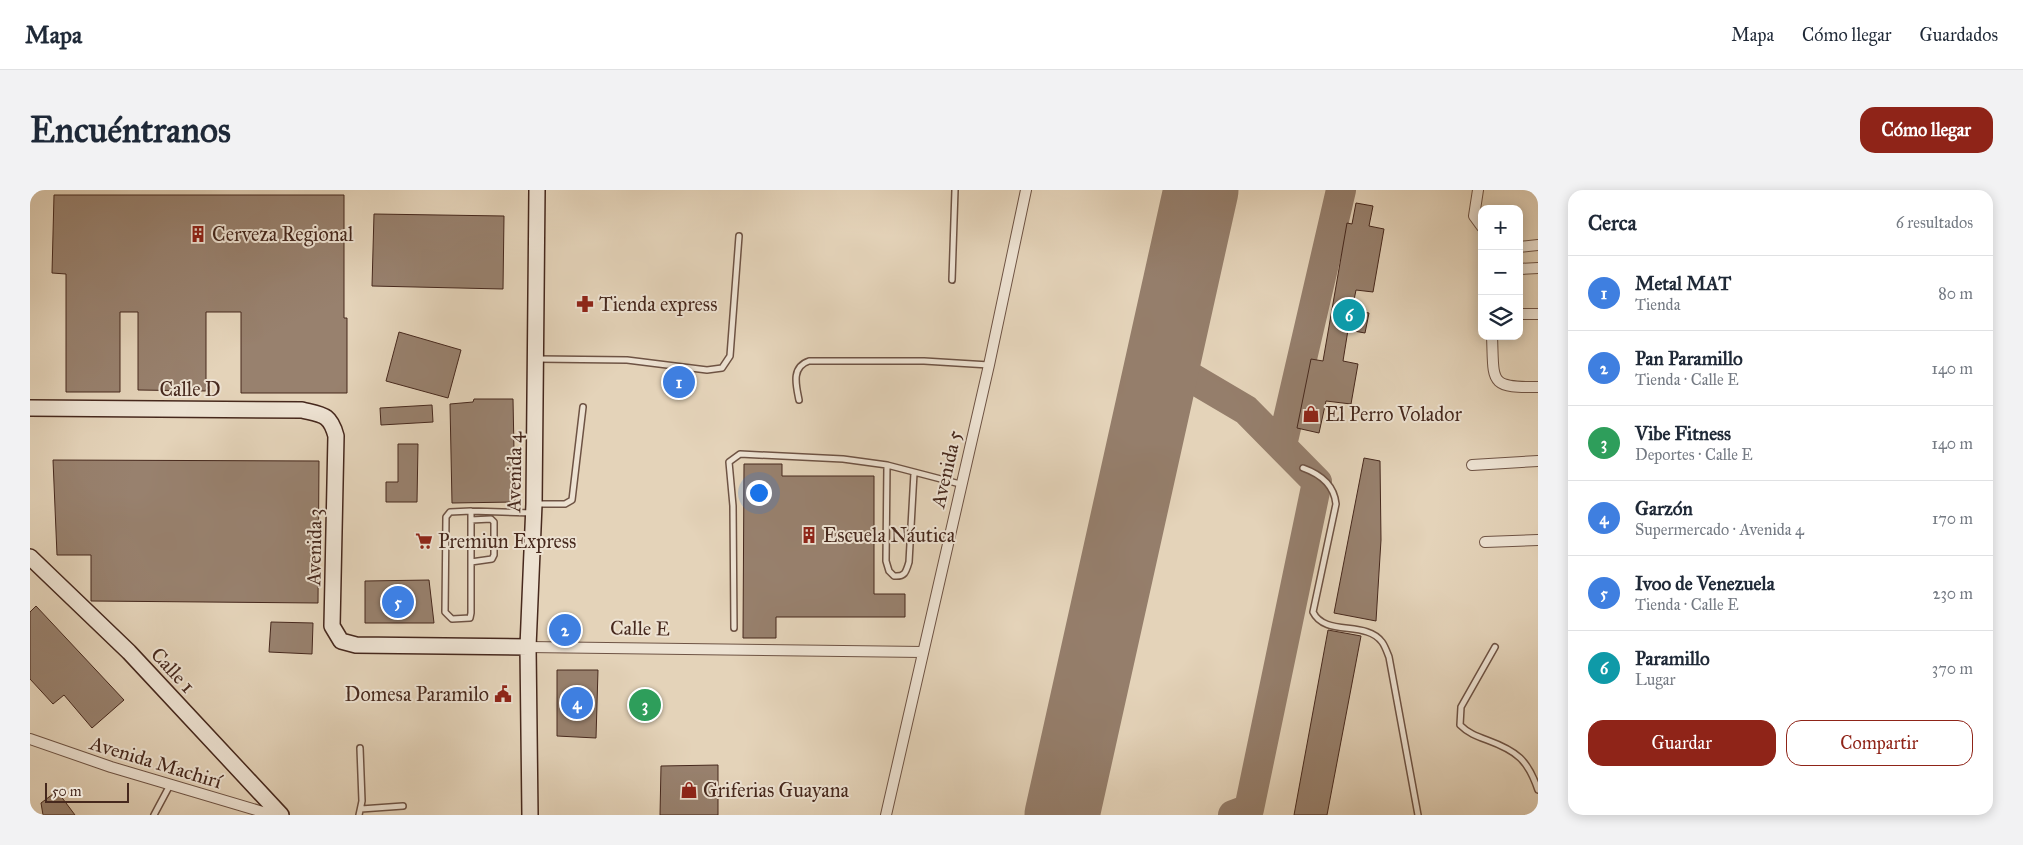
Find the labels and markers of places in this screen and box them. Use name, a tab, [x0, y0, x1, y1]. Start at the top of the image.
place label: Cerveza Regional	[212, 222, 354, 247]
building icon: Cerveza Regional	[188, 224, 208, 244]
place label: Tienda express	[599, 292, 717, 316]
pharmacy icon: Tienda express	[575, 294, 595, 314]
pin: 6	[1333, 296, 1365, 334]
pin: 1	[663, 363, 695, 401]
place label: El Perro Volador	[1325, 402, 1463, 426]
shop icon: El Perro Volador	[1301, 404, 1321, 424]
place label: Escuela Náutica	[823, 523, 956, 547]
building icon: Escuela Náutica	[799, 525, 819, 545]
place label: Premiun Express	[438, 529, 576, 553]
supermarket icon: Premiun Express	[414, 531, 434, 551]
pin: 5	[382, 583, 414, 621]
pin: 2	[549, 611, 581, 649]
place label: Domesa Paramilo	[345, 682, 489, 706]
public building icon: Domesa Paramilo	[493, 684, 513, 704]
pin: 4	[561, 684, 593, 722]
pin: 3	[629, 686, 661, 724]
place label: Griferias Guayana	[703, 778, 850, 802]
shop icon: Griferias Guayana	[679, 780, 699, 800]

